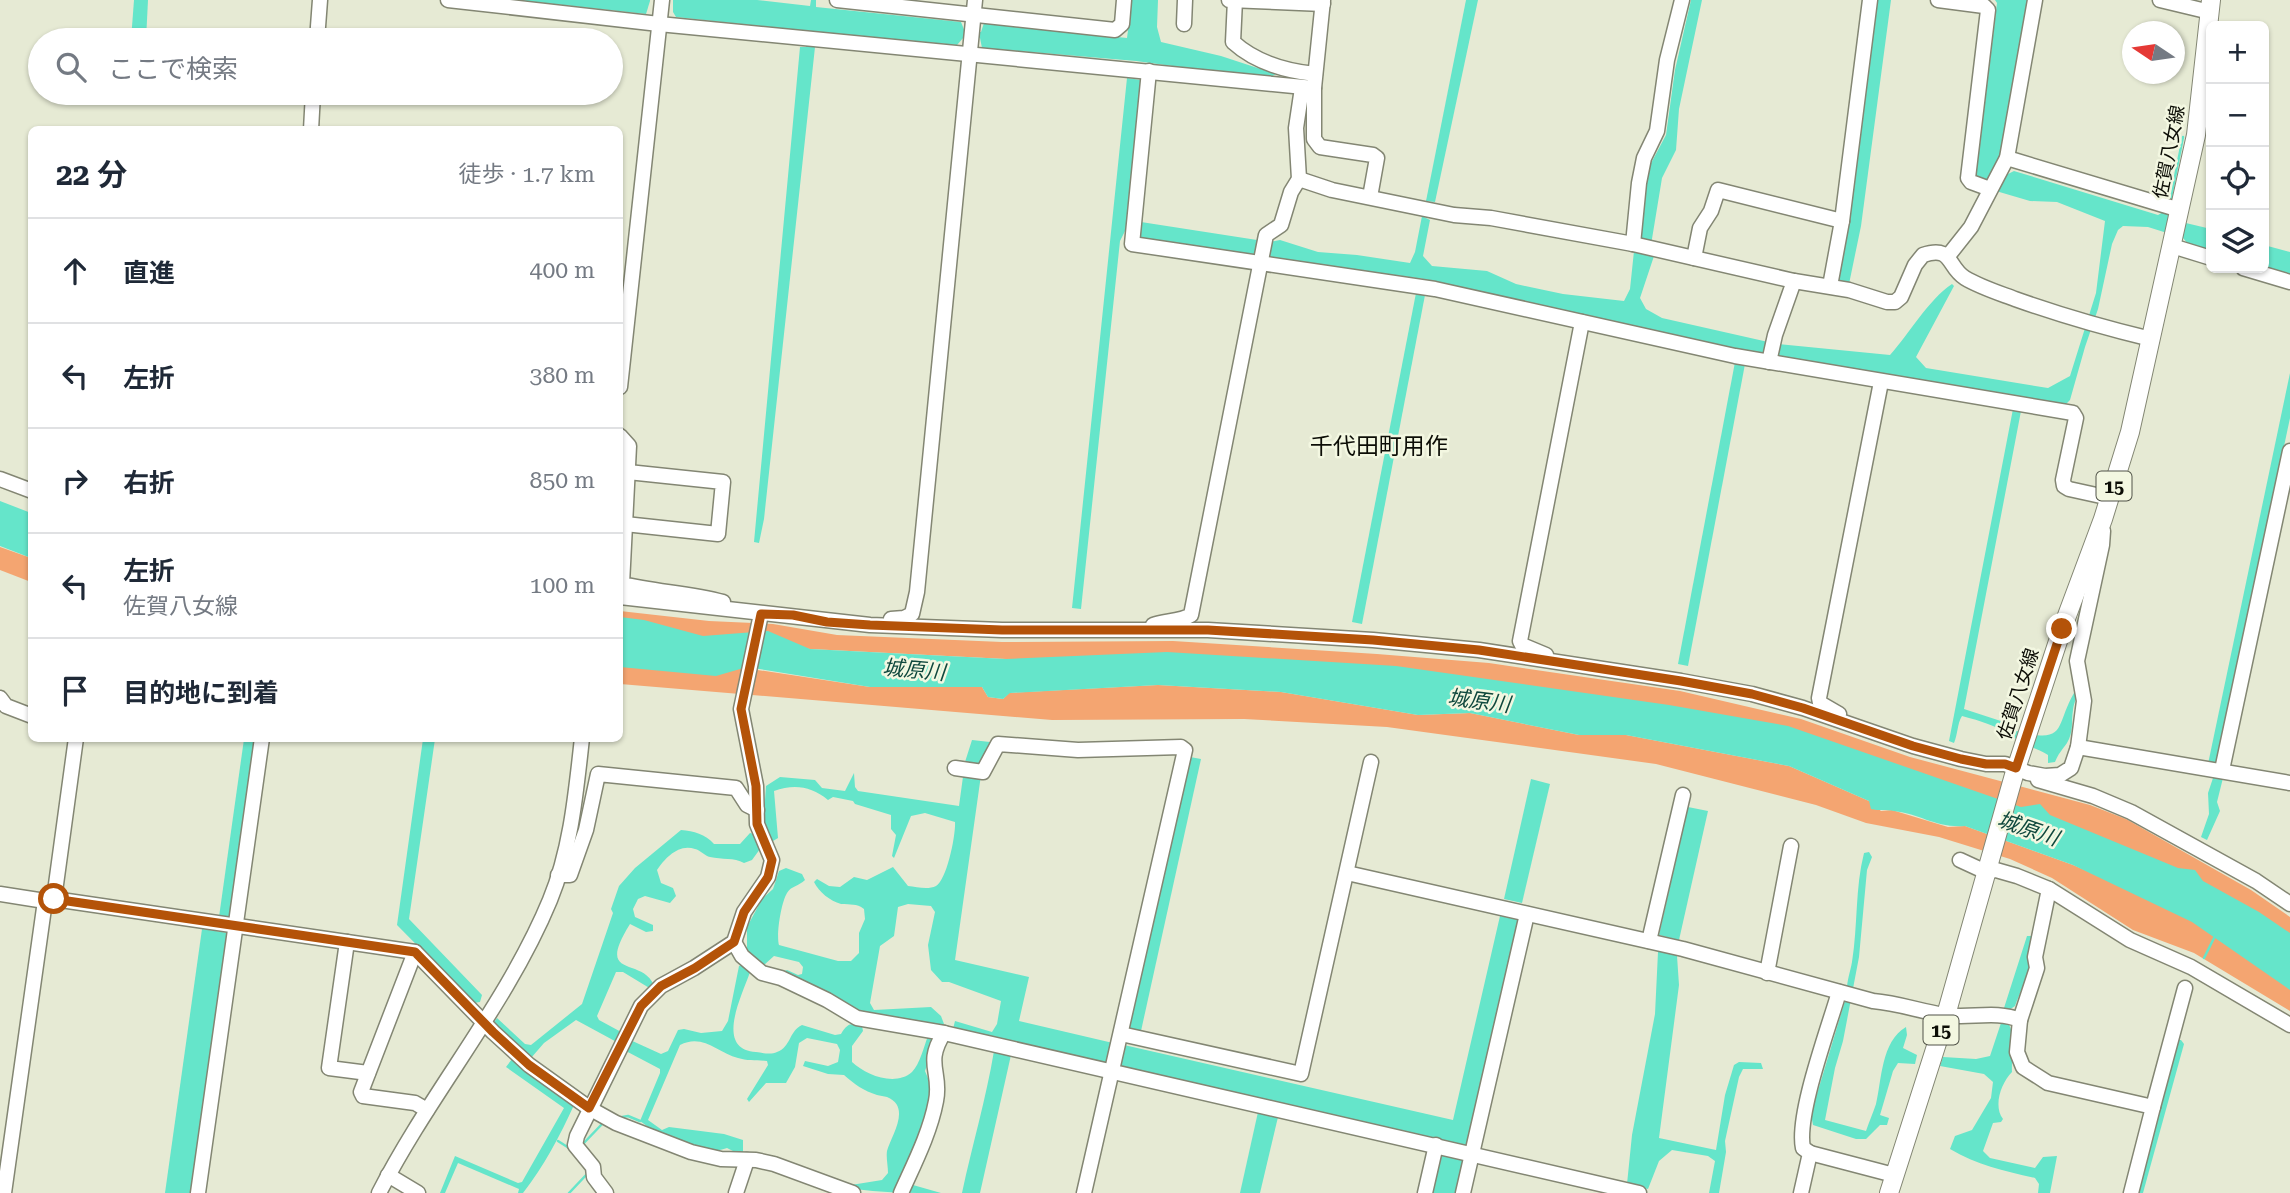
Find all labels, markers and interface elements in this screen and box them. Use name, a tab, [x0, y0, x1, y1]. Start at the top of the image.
north arrow	[2122, 21, 2185, 84]
map controls	[2206, 21, 2269, 273]
button: +	[2206, 21, 2269, 84]
search box	[28, 28, 623, 105]
icon: search	[52, 48, 90, 86]
text: ここで検索	[108, 54, 238, 84]
button: −	[2206, 84, 2269, 147]
street label: 佐賀八女線	[2149, 103, 2189, 201]
button: locate	[2206, 147, 2269, 210]
text: 22 分	[56, 157, 127, 192]
text: 徒歩 · 1.7 km	[458, 161, 595, 188]
button: layers	[2206, 210, 2269, 273]
icon: ahead	[56, 252, 94, 290]
text: 400 m	[530, 257, 595, 284]
text: 直進	[123, 258, 175, 288]
icon: left	[56, 357, 94, 395]
text: 380 m	[530, 362, 595, 389]
text: 左折	[123, 363, 175, 393]
district label: 千代田町用作	[1310, 433, 1448, 460]
icon: right	[56, 462, 94, 500]
text: 850 m	[530, 467, 595, 494]
text: 右折	[123, 468, 175, 498]
road number: 15	[2096, 472, 2132, 500]
text: 左折	[123, 556, 175, 586]
icon: left	[56, 567, 94, 605]
text: 100 m	[530, 572, 595, 599]
text: 佐賀八女線	[123, 593, 238, 620]
route end	[2046, 613, 2077, 644]
street label: 佐賀八女線	[1992, 645, 2044, 743]
water label: 城原川	[882, 655, 948, 685]
icon: arrive	[56, 672, 94, 710]
text: 目的地に到着	[123, 678, 279, 708]
water label: 城原川	[1446, 685, 1514, 717]
water label: 城原川	[1994, 807, 2064, 851]
route start	[38, 883, 69, 914]
road number: 15	[1924, 1015, 1958, 1044]

